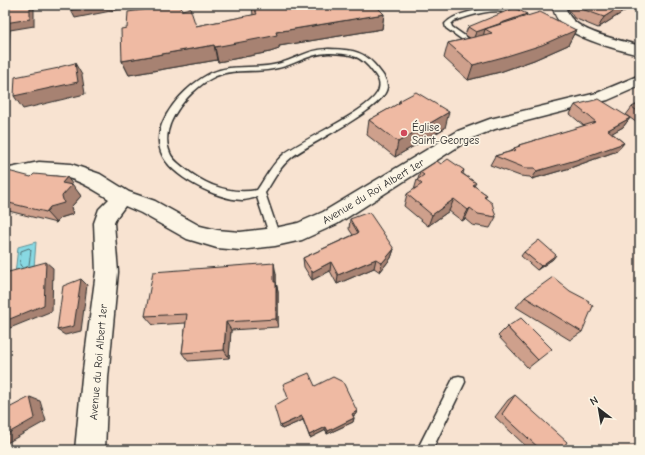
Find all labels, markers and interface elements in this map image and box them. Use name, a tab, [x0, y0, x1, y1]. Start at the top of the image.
place label: Église Saint-Georges	[412, 120, 479, 147]
marker: Église Saint-Georges	[399, 128, 409, 138]
street label: Avenue du Roi Albert 1er	[320, 156, 427, 227]
street label: Avenue du Roi Albert 1er	[87, 303, 110, 421]
north arrow	[579, 389, 619, 429]
text: N	[588, 393, 601, 408]

